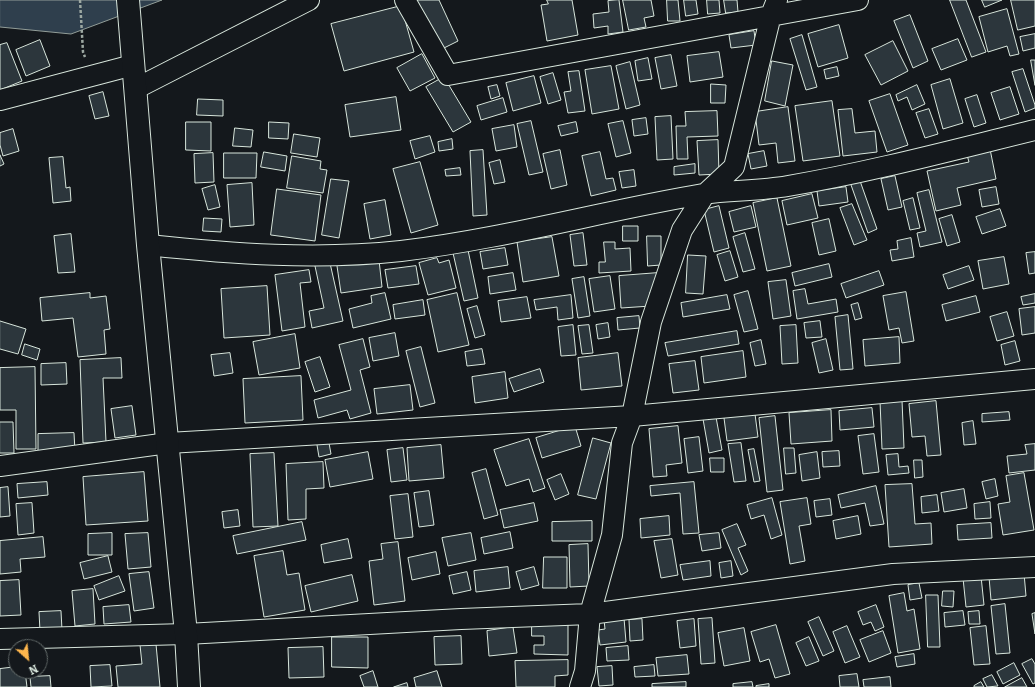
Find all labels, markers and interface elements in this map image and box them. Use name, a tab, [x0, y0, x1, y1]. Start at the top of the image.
north arrow	[8, 639, 48, 679]
text: N	[26, 662, 40, 677]

